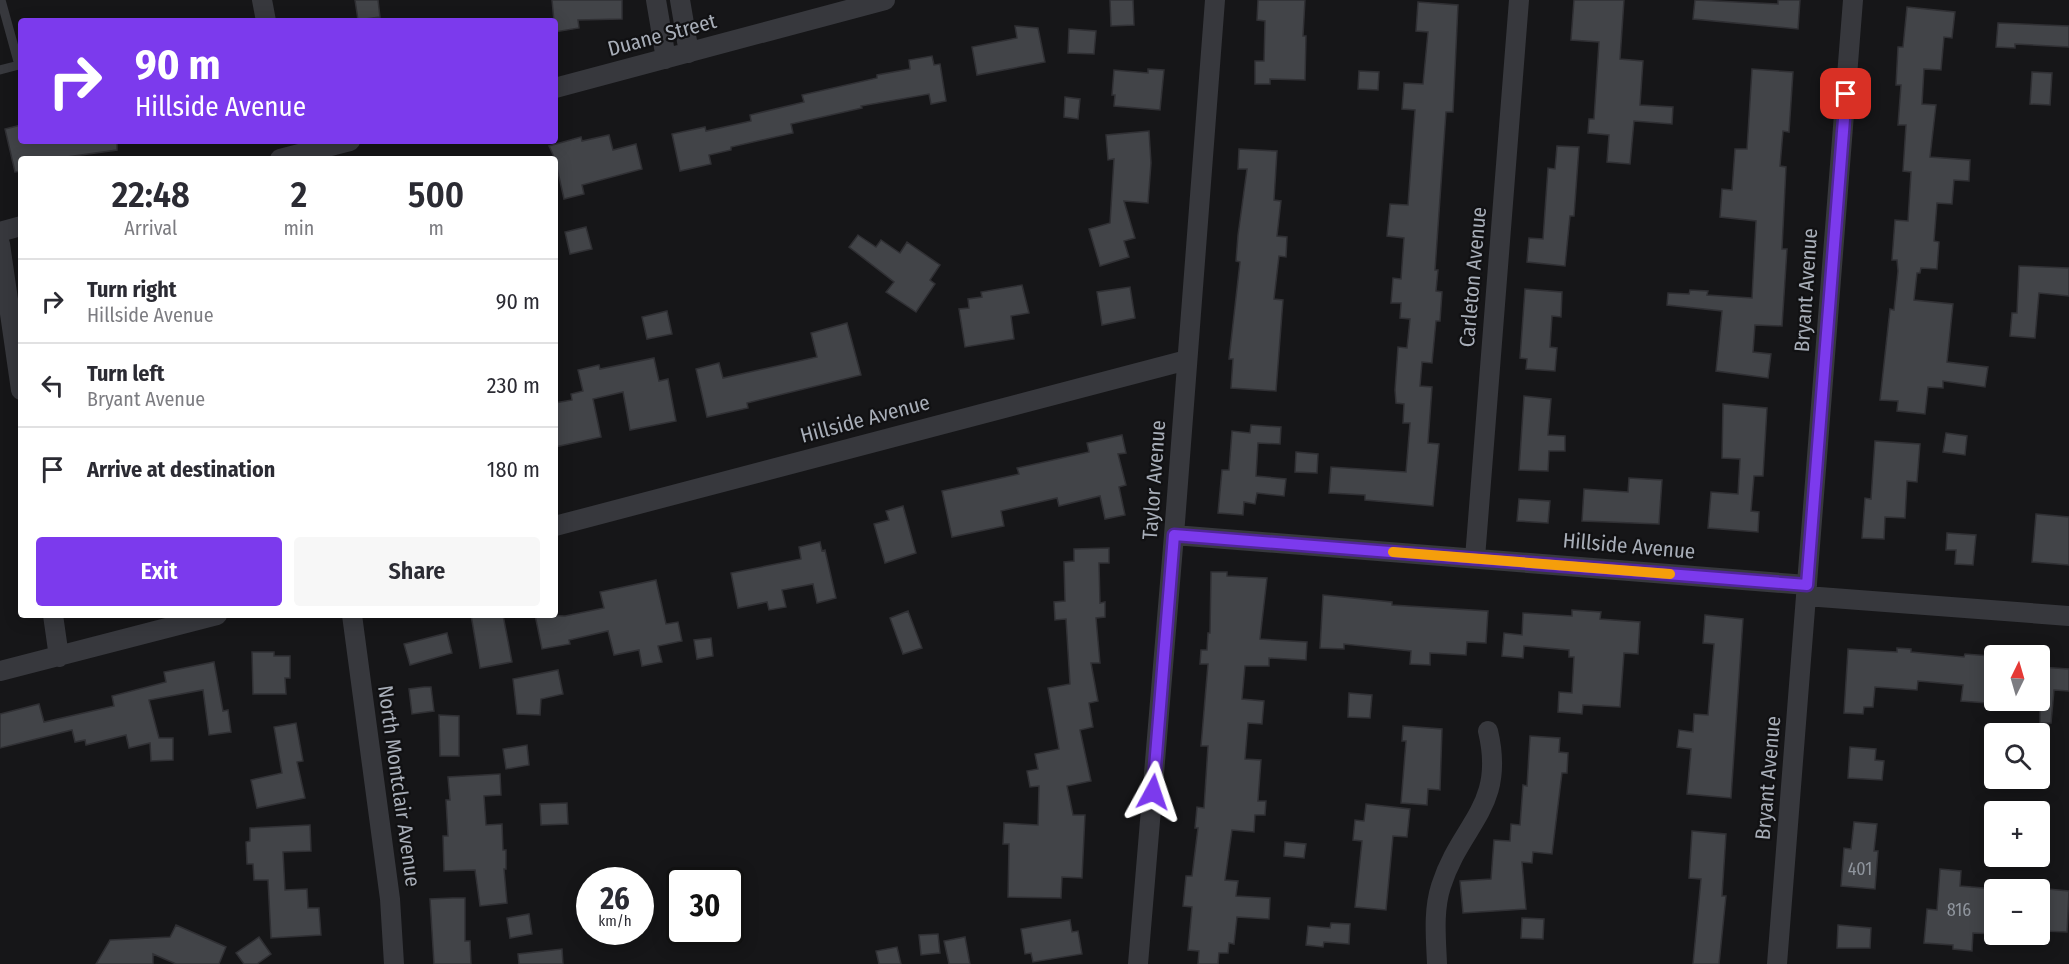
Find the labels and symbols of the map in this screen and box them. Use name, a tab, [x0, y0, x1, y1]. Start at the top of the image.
street label: Duane Street	[605, 8, 719, 62]
pin	[1820, 68, 1871, 119]
street label: Carleton Avenue	[1454, 206, 1492, 348]
street label: Bryant Avenue	[1789, 227, 1823, 353]
street label: Hillside Avenue	[797, 389, 933, 449]
street label: Taylor Avenue	[1137, 419, 1171, 541]
street label: Hillside Avenue	[1562, 527, 1696, 565]
north arrow	[1984, 645, 2050, 711]
street label: North Montclair Avenue	[372, 684, 426, 888]
street label: Bryant Avenue	[1750, 715, 1786, 841]
position arrow	[1121, 760, 1185, 824]
house number: 401	[1848, 858, 1872, 880]
speed limit sign: 30	[666, 867, 744, 945]
house number: 816	[1947, 899, 1971, 921]

